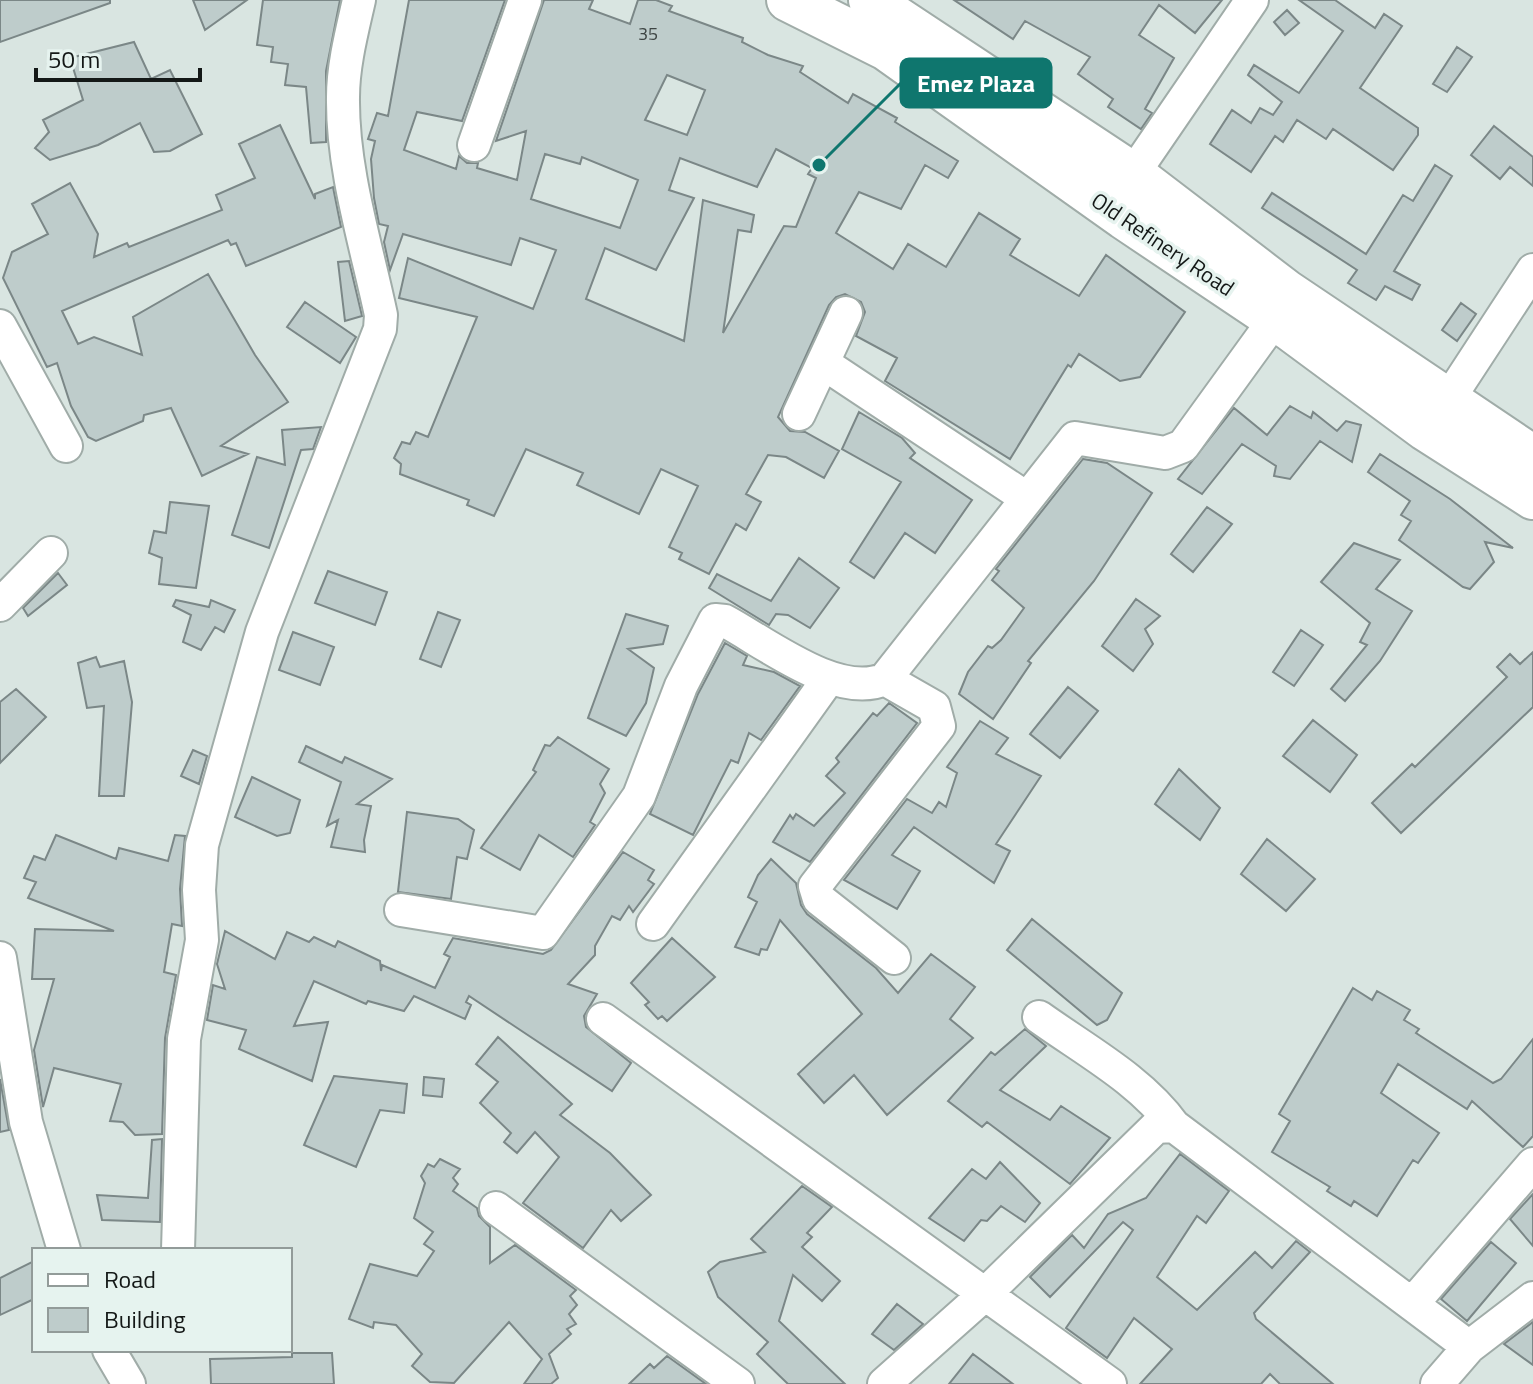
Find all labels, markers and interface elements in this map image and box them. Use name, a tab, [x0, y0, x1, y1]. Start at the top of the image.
house number: 35	[638, 20, 658, 47]
scale bar	[36, 32, 200, 82]
text: 50 m	[48, 41, 100, 77]
callout: Emez Plaza	[901, 59, 1051, 107]
text: Emez Plaza	[917, 65, 1035, 101]
street label: Old Refinery Road	[1085, 183, 1241, 305]
legend	[32, 1248, 292, 1352]
text: Road	[104, 1261, 156, 1297]
text: Building	[104, 1301, 186, 1337]

